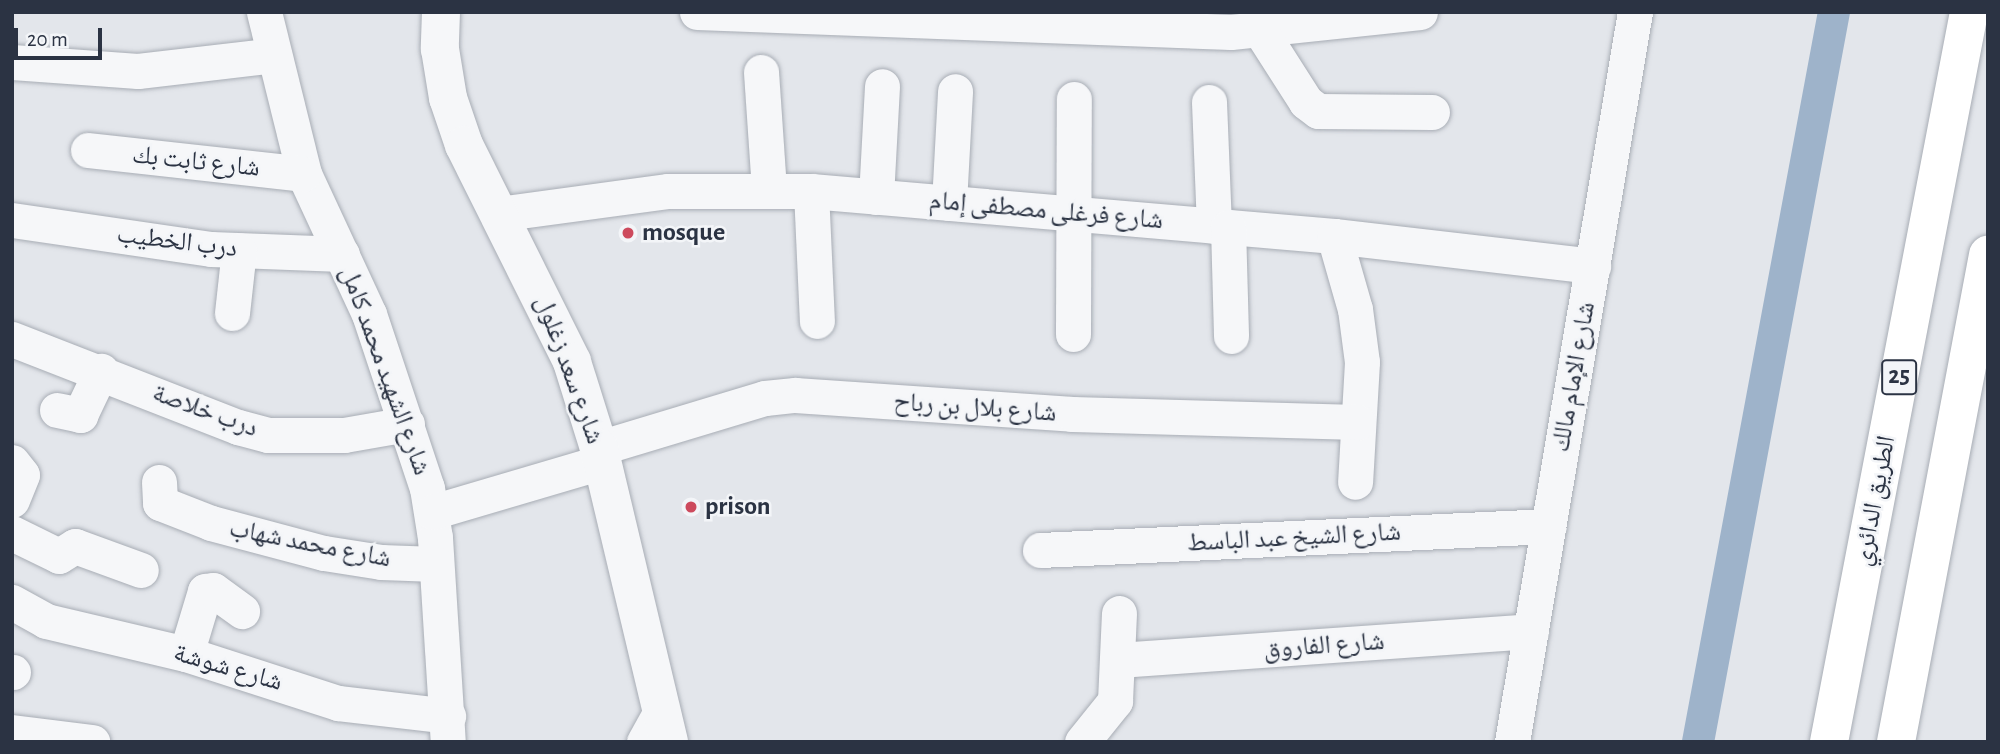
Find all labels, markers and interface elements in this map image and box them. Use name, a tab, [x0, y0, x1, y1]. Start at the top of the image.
scale bar	[18, 14, 105, 58]
text: 20 m	[27, 29, 68, 50]
street label: شارع ثابت بك	[131, 140, 261, 184]
street label: شارع فرغلى مصطفى إمام	[928, 185, 1164, 237]
place label: mosque	[642, 217, 725, 249]
street label: درب الخطيب	[115, 219, 239, 265]
marker: mosque	[620, 225, 636, 241]
street label: شارع الشهيد محمد كامل	[333, 262, 437, 480]
street label: شارع سعد زغلول	[528, 292, 610, 448]
street label: شارع الإمام مالك	[1545, 299, 1603, 455]
road number: 25	[1880, 356, 1918, 398]
street label: درب خلاصة	[148, 378, 262, 444]
street label: شارع بلال بن رباح	[892, 387, 1058, 429]
street label: الطريق الدائري	[1847, 433, 1903, 569]
place label: prison	[705, 491, 771, 523]
marker: prison	[683, 499, 699, 515]
street label: شارع محمد شهاب	[227, 513, 393, 575]
street label: شارع الشيخ عبد الباسط	[1186, 517, 1402, 559]
street label: شارع الفاروق	[1263, 626, 1385, 666]
street label: شارع شوشة	[170, 638, 286, 698]

